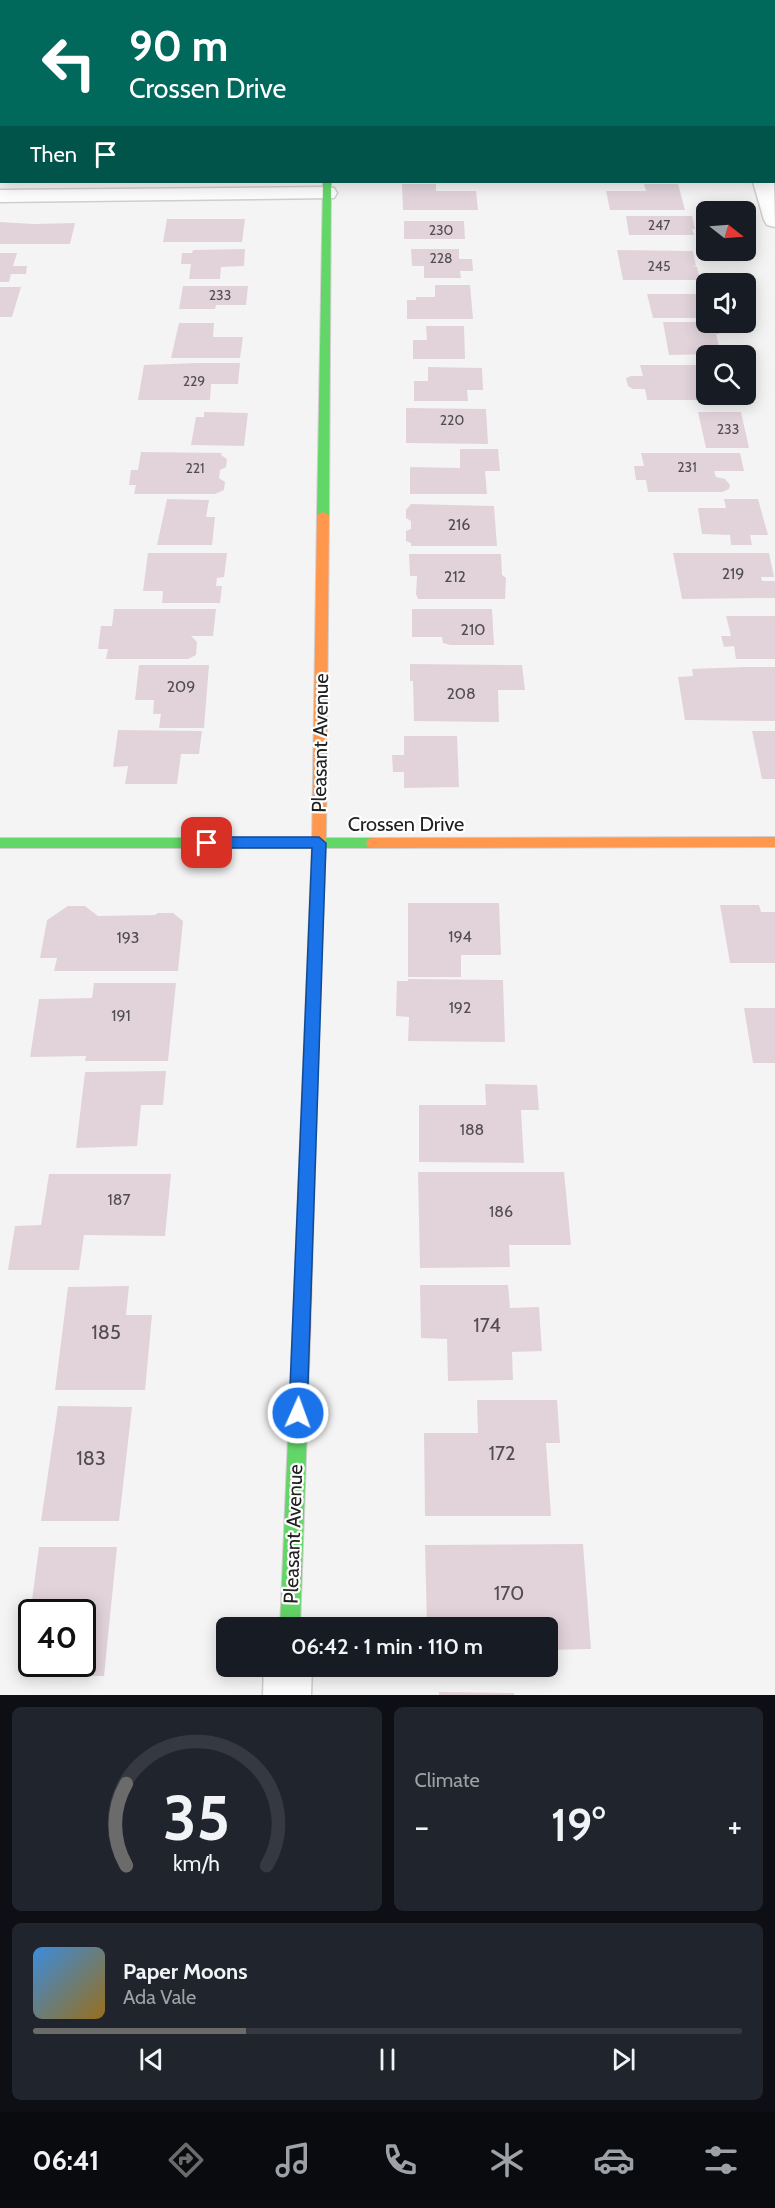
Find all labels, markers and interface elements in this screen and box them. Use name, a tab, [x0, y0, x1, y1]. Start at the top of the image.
text: 90 m	[129, 20, 228, 72]
icon: left	[30, 24, 108, 102]
text: Crossen Drive	[129, 72, 286, 105]
icon: arrive	[89, 138, 122, 171]
text: Then	[30, 141, 77, 168]
north arrow	[696, 201, 756, 261]
map controls	[696, 201, 756, 405]
house number: 247	[648, 216, 670, 234]
house number: 230	[429, 221, 454, 239]
house number: 228	[429, 249, 453, 267]
house number: 245	[647, 257, 671, 275]
button: sound	[696, 273, 756, 333]
house number: 233	[209, 286, 231, 304]
button: search	[696, 345, 756, 405]
house number: 229	[183, 372, 205, 390]
house number: 220	[440, 411, 464, 429]
house number: 233	[717, 420, 739, 438]
house number: 231	[677, 458, 697, 476]
house number: 221	[185, 459, 205, 477]
house number: 216	[448, 515, 470, 534]
house number: 219	[722, 564, 744, 583]
house number: 212	[444, 567, 466, 586]
house number: 210	[461, 620, 485, 639]
street label: Pleasant Avenue	[307, 673, 333, 813]
house number: 209	[167, 677, 195, 696]
house number: 208	[446, 684, 476, 703]
street label: Crossen Drive	[348, 812, 464, 836]
pin	[181, 817, 232, 868]
icon: arrive	[190, 826, 223, 859]
house number: 194	[448, 927, 472, 946]
house number: 193	[117, 928, 139, 947]
house number: 192	[449, 998, 471, 1017]
house number: 191	[111, 1006, 131, 1025]
house number: 188	[460, 1120, 484, 1139]
house number: 187	[108, 1190, 130, 1209]
house number: 186	[489, 1202, 513, 1221]
house number: 174	[473, 1313, 501, 1337]
house number: 185	[91, 1320, 121, 1344]
position arrow	[266, 1381, 330, 1445]
house number: 172	[488, 1441, 516, 1465]
house number: 183	[76, 1446, 106, 1470]
street label: Pleasant Avenue	[279, 1464, 307, 1604]
house number: 170	[494, 1581, 524, 1605]
speed limit sign: 40	[18, 1599, 96, 1677]
text: 06:42 · 1 min · 110 m	[291, 1633, 483, 1660]
text: Climate	[415, 1768, 480, 1792]
text: 35	[163, 1780, 230, 1856]
text: 19°	[551, 1798, 605, 1852]
text: −	[415, 1806, 429, 1846]
text: +	[727, 1806, 742, 1846]
text: km/h	[173, 1850, 220, 1876]
text: Paper Moons	[123, 1958, 247, 1985]
text: Ada Vale	[123, 1985, 196, 2009]
icon: previous	[135, 2043, 168, 2076]
icon: pause	[371, 2043, 404, 2076]
icon: next	[607, 2043, 640, 2076]
icon: directions	[165, 2139, 207, 2181]
icon: music	[272, 2139, 314, 2181]
icon: phone	[379, 2139, 421, 2181]
icon: climate	[486, 2139, 528, 2181]
icon: car	[593, 2139, 635, 2181]
icon: filters	[700, 2139, 742, 2181]
text: 06:41	[33, 2144, 99, 2177]

